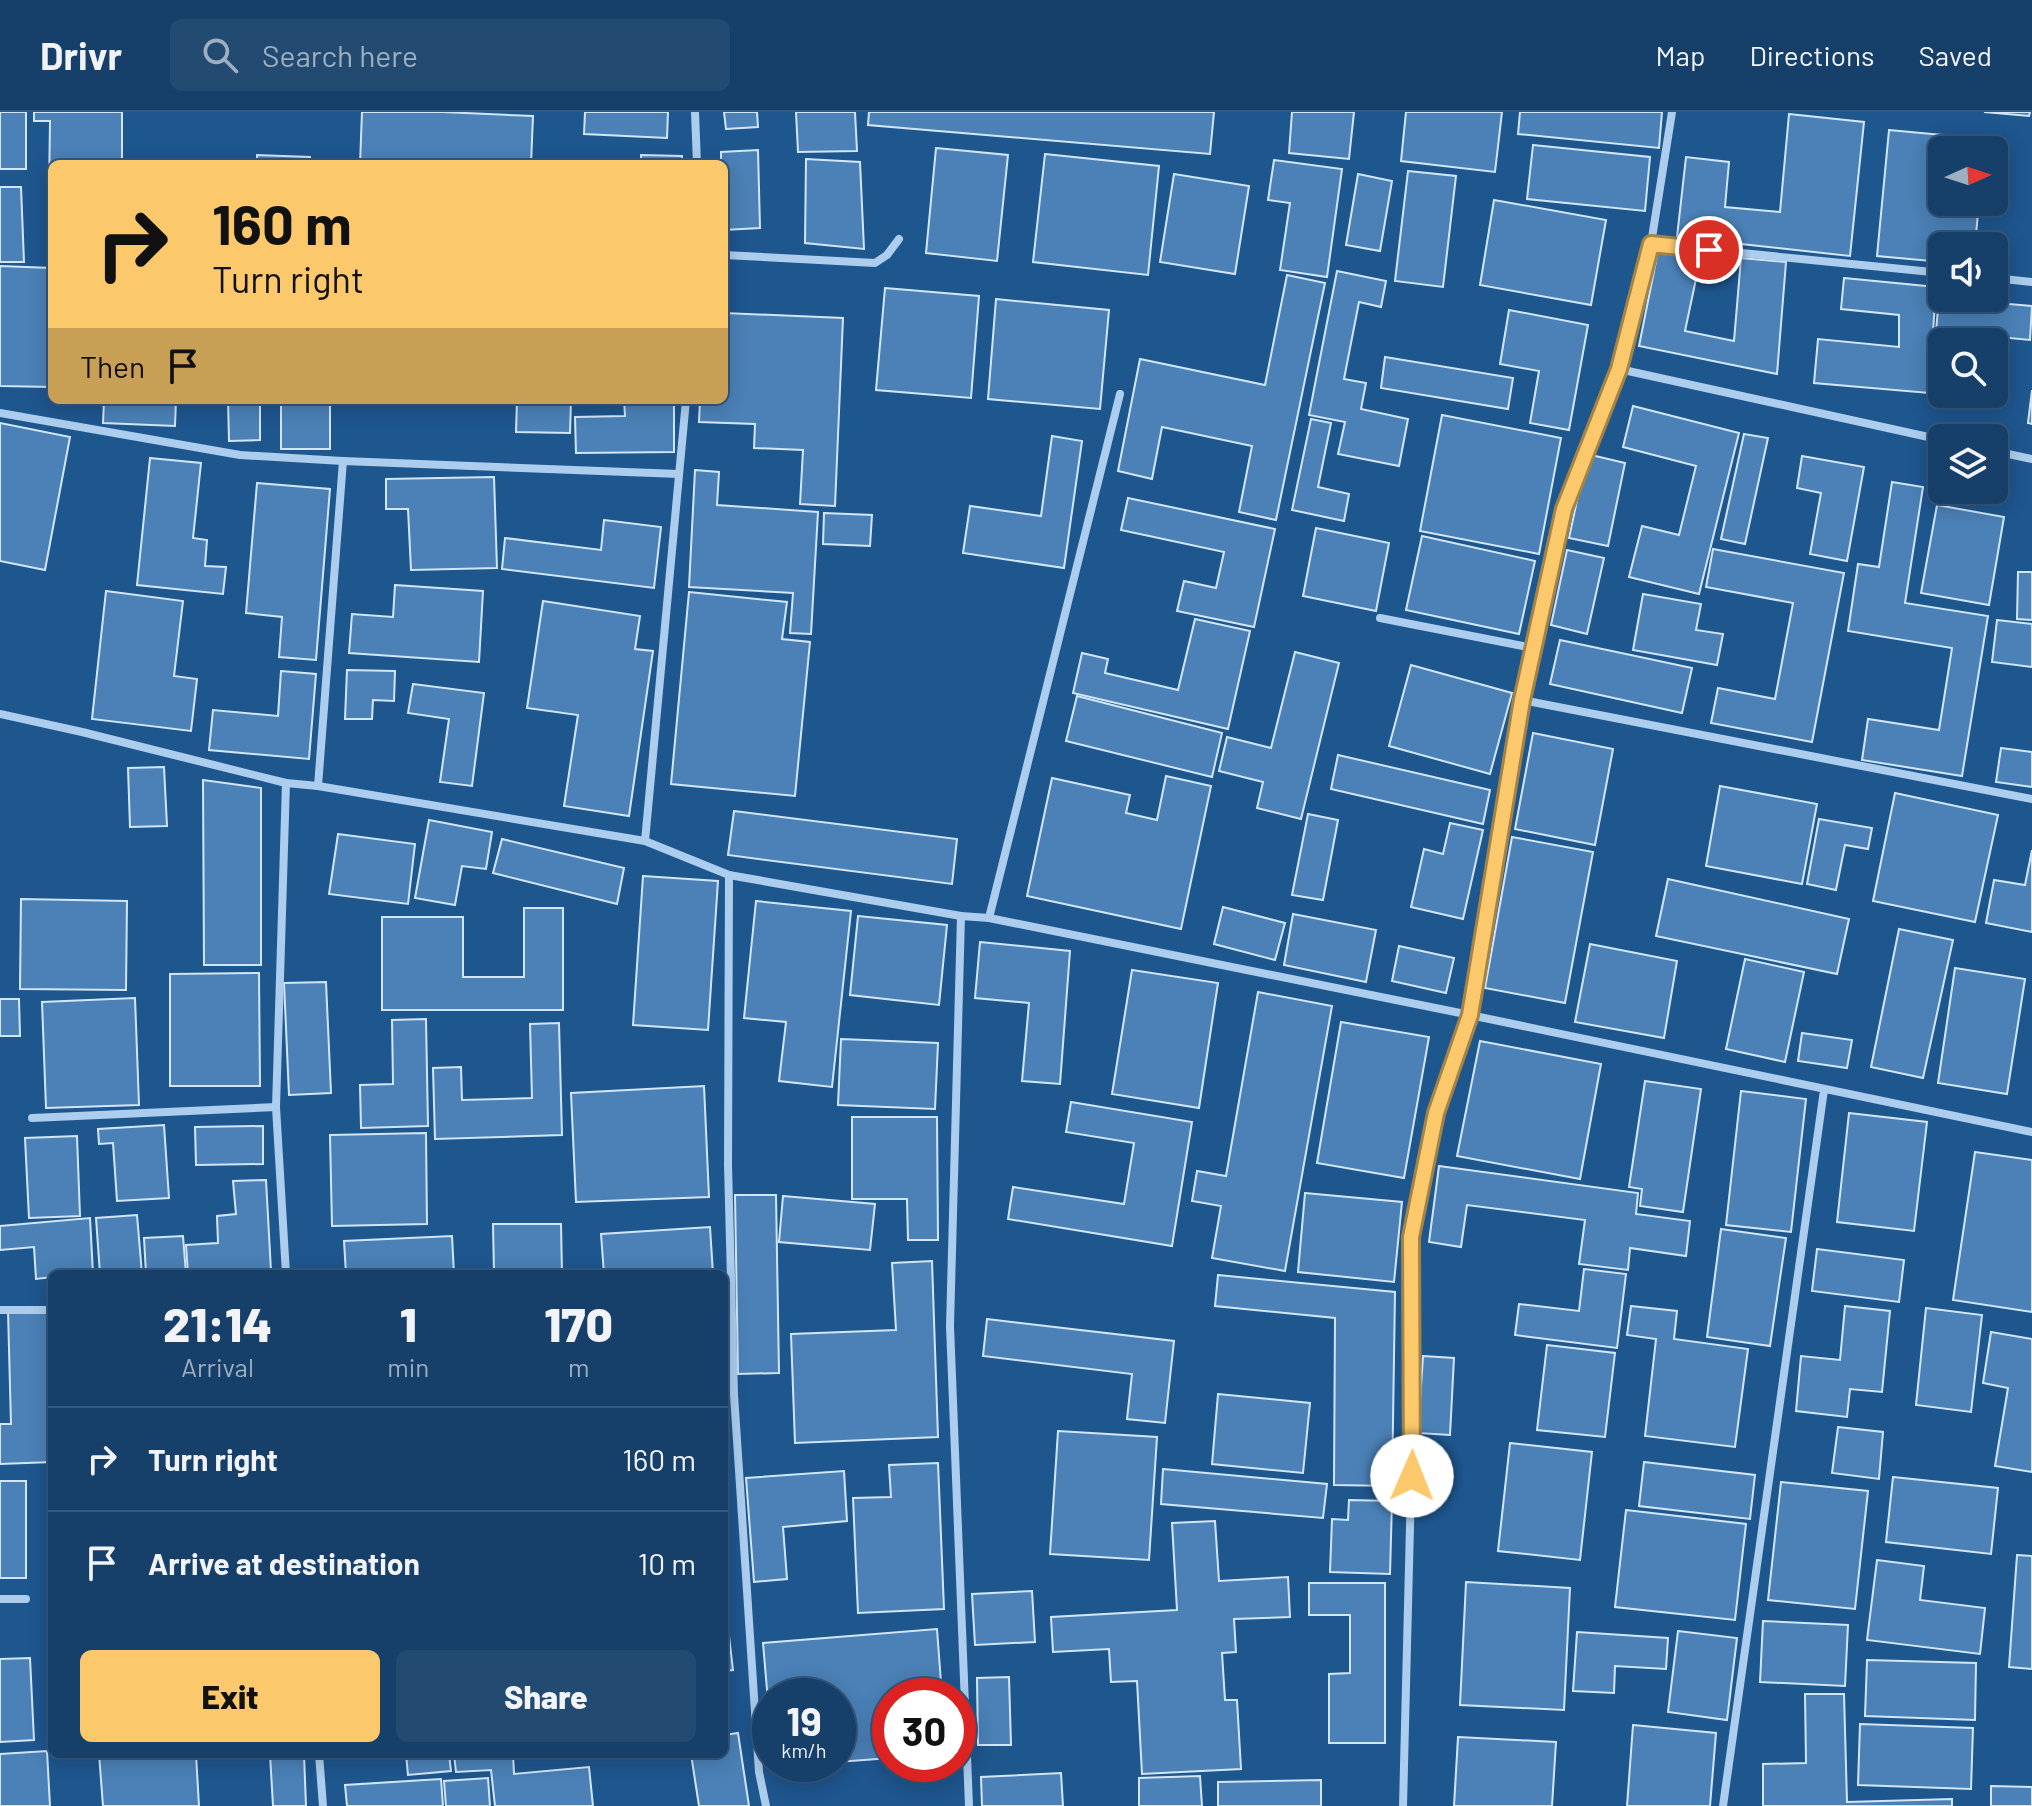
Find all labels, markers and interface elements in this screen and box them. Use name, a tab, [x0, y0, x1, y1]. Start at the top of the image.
search box	[170, 19, 730, 91]
text: Drivr	[40, 32, 122, 78]
icon: search	[198, 33, 242, 77]
text: Search here	[262, 37, 418, 73]
text: Map	[1656, 38, 1705, 72]
text: Directions	[1749, 38, 1875, 72]
text: Saved	[1919, 38, 1992, 72]
north arrow	[1928, 136, 2008, 216]
map controls	[1928, 136, 2008, 504]
text: 160 m	[212, 189, 352, 256]
icon: right	[80, 192, 184, 296]
pin	[1675, 216, 1743, 284]
icon: arrive	[1687, 228, 1731, 272]
button: sound	[1928, 232, 2008, 312]
text: Turn right	[212, 257, 364, 300]
button: search	[1928, 328, 2008, 408]
icon: arrive	[161, 344, 205, 388]
text: Then	[80, 348, 145, 384]
button: layers	[1928, 424, 2008, 504]
text: 21:14	[163, 1294, 272, 1352]
text: 1	[400, 1294, 417, 1352]
text: 170	[544, 1294, 613, 1352]
text: Arrival	[181, 1351, 254, 1382]
text: min	[387, 1351, 429, 1382]
text: m	[568, 1351, 589, 1382]
position arrow	[1370, 1434, 1454, 1518]
icon: right	[80, 1437, 124, 1481]
text: Turn right	[148, 1441, 278, 1477]
text: 160 m	[622, 1441, 696, 1477]
icon: arrive	[80, 1541, 124, 1585]
text: Arrive at destination	[148, 1545, 420, 1581]
text: 10 m	[638, 1545, 696, 1581]
button: Exit	[80, 1650, 380, 1742]
button: Share	[396, 1650, 696, 1742]
speed limit sign: 30	[872, 1678, 976, 1782]
text: 19	[786, 1696, 822, 1744]
text: km/h	[781, 1738, 827, 1762]

